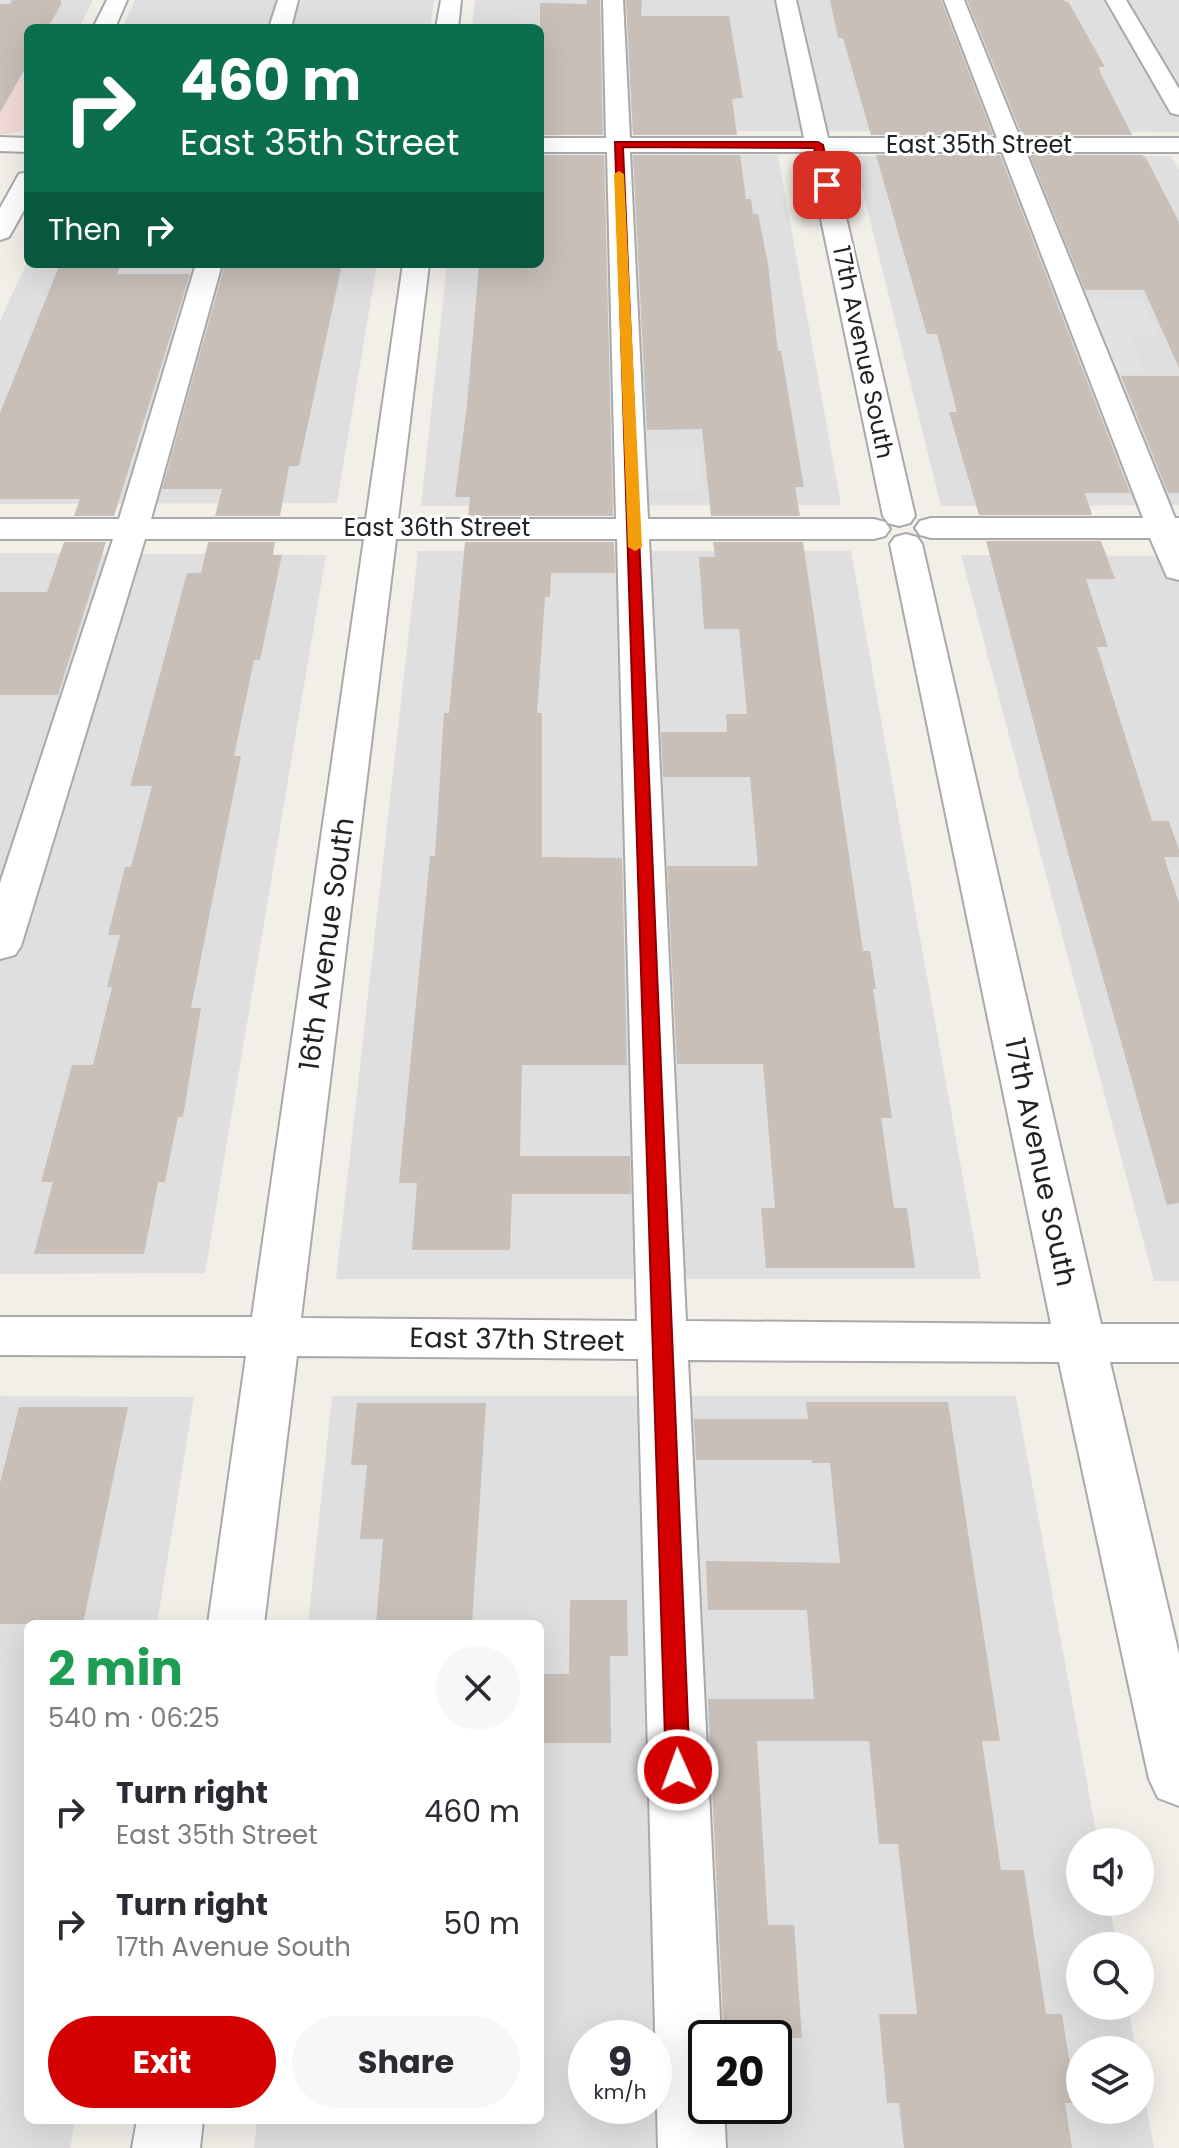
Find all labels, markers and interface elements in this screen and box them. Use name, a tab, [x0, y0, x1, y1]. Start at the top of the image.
text: 460 m	[180, 41, 361, 120]
icon: right	[48, 56, 152, 160]
text: East 35th Street	[180, 117, 459, 168]
street label: East 35th Street	[886, 128, 1072, 161]
pin	[793, 151, 861, 219]
icon: arrive	[805, 163, 849, 207]
text: Then	[48, 208, 121, 251]
icon: right	[137, 208, 181, 252]
street label: 17th Avenue South	[825, 242, 902, 461]
street label: East 36th Street	[344, 511, 530, 544]
street label: 16th Avenue South	[289, 815, 364, 1073]
street label: 17th Avenue South	[995, 1034, 1086, 1290]
street label: East 37th Street	[409, 1318, 625, 1361]
text: 2 min	[48, 1635, 183, 1702]
button: close	[436, 1646, 520, 1730]
text: 540 m · 06:25	[48, 1700, 220, 1736]
position arrow	[636, 1728, 720, 1812]
text: Turn right	[116, 1771, 268, 1814]
icon: right	[48, 1790, 92, 1834]
text: 460 m	[424, 1790, 520, 1833]
text: East 35th Street	[116, 1817, 318, 1853]
map controls	[1066, 1828, 1154, 2124]
button: sound	[1066, 1828, 1154, 1916]
text: Turn right	[116, 1883, 268, 1926]
icon: right	[48, 1902, 92, 1946]
text: 50 m	[443, 1902, 520, 1945]
text: 17th Avenue South	[116, 1929, 351, 1965]
button: search	[1066, 1932, 1154, 2020]
button: Exit	[48, 2016, 276, 2108]
button: Share	[292, 2016, 520, 2108]
speed limit sign: 20	[688, 2020, 792, 2124]
text: 9	[608, 2034, 632, 2090]
button: layers	[1066, 2036, 1154, 2124]
text: km/h	[593, 2078, 647, 2106]

